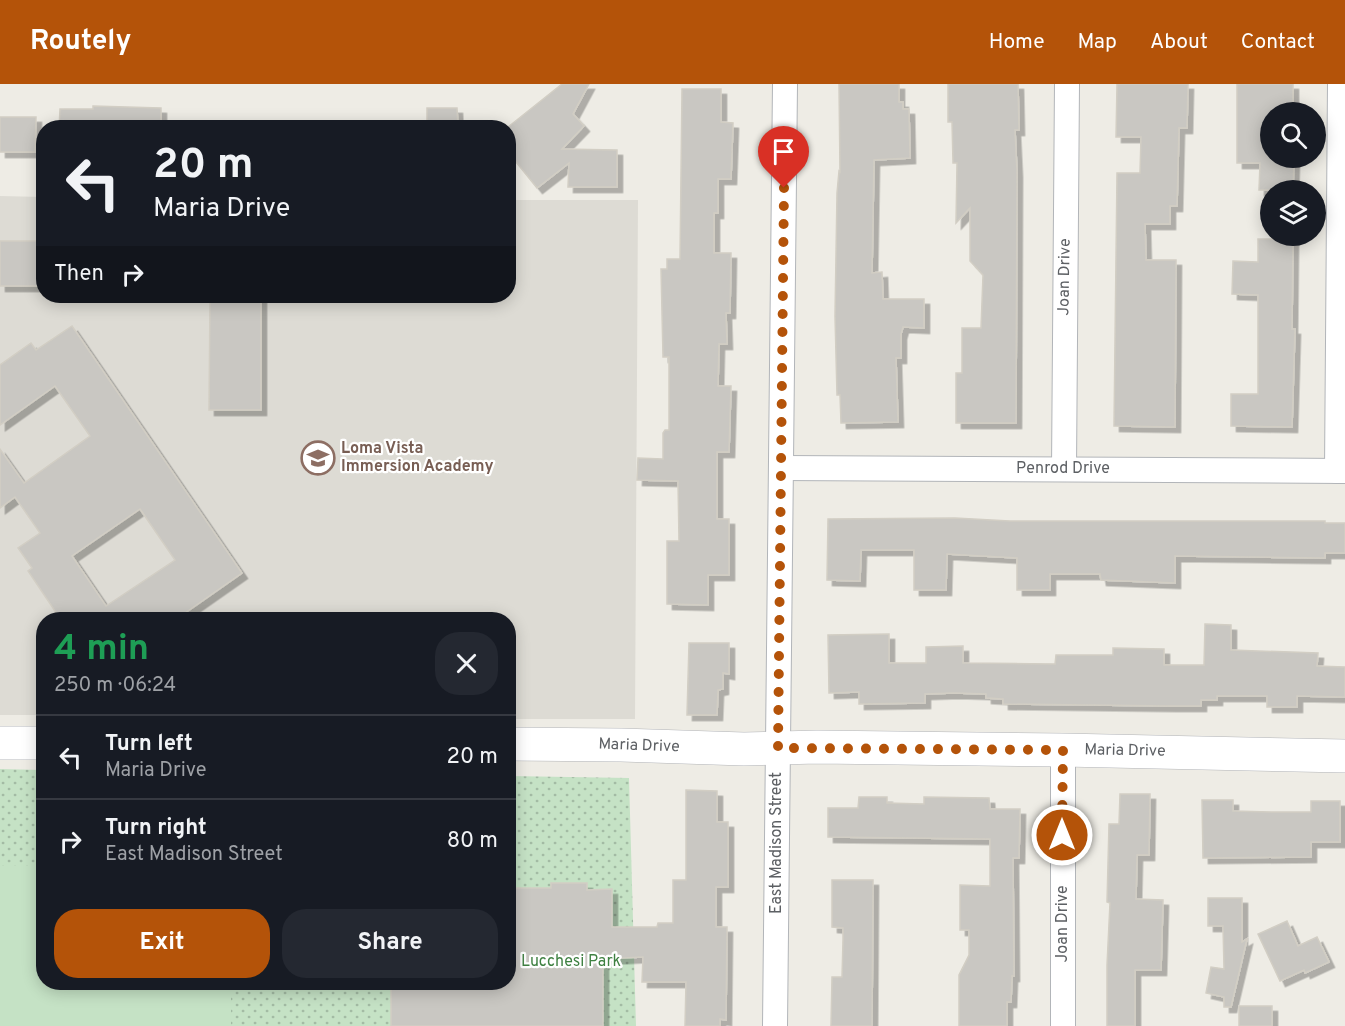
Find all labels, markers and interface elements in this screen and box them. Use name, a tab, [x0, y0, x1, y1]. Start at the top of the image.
text: Routely	[30, 24, 131, 60]
text: Home	[989, 29, 1045, 56]
text: Map	[1078, 29, 1117, 56]
text: About	[1150, 29, 1208, 56]
text: Contact	[1241, 29, 1315, 56]
map controls	[1260, 102, 1326, 246]
button: search	[1260, 102, 1326, 168]
pin	[758, 126, 809, 188]
icon: arrive	[767, 135, 800, 168]
text: 20 m	[153, 140, 254, 193]
icon: left	[54, 144, 132, 222]
button: layers	[1260, 180, 1326, 246]
text: Maria Drive	[153, 192, 290, 226]
street label: Joan Drive	[1054, 238, 1076, 316]
icon: right	[116, 258, 149, 291]
text: Then	[54, 261, 104, 288]
place label: Loma Vista Immersion Academy	[341, 439, 494, 477]
school or university icon: Loma Vista Immersion Academy	[300, 440, 336, 476]
street label: Penrod Drive	[1016, 459, 1110, 479]
text: 4 min	[54, 627, 149, 673]
button: close	[435, 632, 498, 695]
text: 250 m · 06:24	[54, 673, 176, 699]
text: Turn left	[105, 731, 193, 758]
street label: Maria Drive	[598, 735, 680, 757]
street label: Maria Drive	[1084, 740, 1166, 762]
icon: left	[54, 741, 87, 774]
text: 20 m	[447, 744, 498, 771]
text: Maria Drive	[105, 758, 207, 784]
street label: East Madison Street	[767, 772, 787, 914]
position arrow	[1030, 803, 1094, 867]
text: Turn right	[105, 815, 207, 842]
icon: right	[54, 825, 87, 858]
text: 80 m	[447, 828, 498, 855]
text: East Madison Street	[105, 842, 283, 868]
street label: Joan Drive	[1053, 885, 1073, 963]
button: Exit	[54, 909, 270, 978]
button: Share	[282, 909, 498, 978]
park label: Lucchesi Park	[521, 952, 621, 972]

